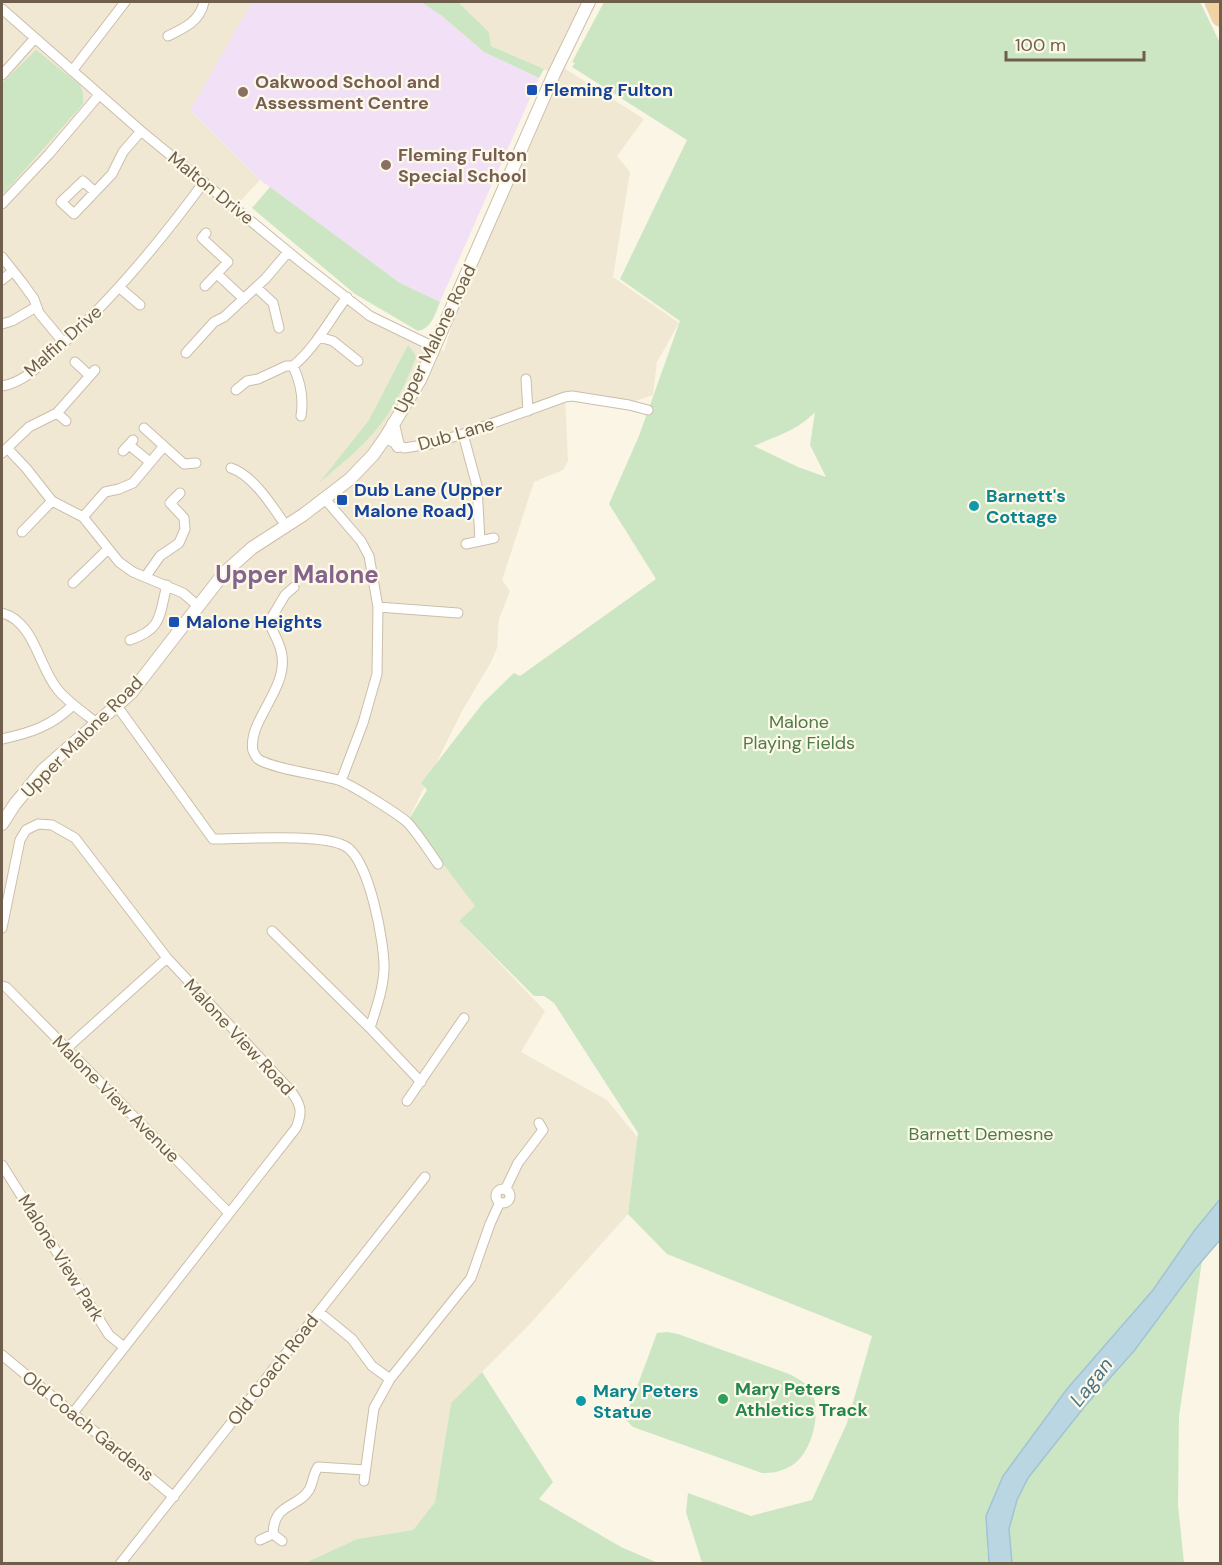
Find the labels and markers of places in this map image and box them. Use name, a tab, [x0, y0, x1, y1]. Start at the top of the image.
place label: Oakwood School and Assessment Centre	[255, 70, 440, 115]
place label: Fleming Fulton	[544, 78, 673, 102]
marker: Fleming Fulton	[525, 83, 539, 97]
marker: Oakwood School and Assessment Centre	[236, 85, 250, 99]
place label: Fleming Fulton Special School	[398, 143, 527, 188]
marker: Fleming Fulton Special School	[379, 158, 393, 172]
place label: Dub Lane (Upper Malone Road)	[354, 478, 502, 523]
place label: Barnett's Cottage	[986, 484, 1066, 529]
marker: Dub Lane (Upper Malone Road)	[335, 493, 349, 507]
marker: Barnett's Cottage	[967, 499, 981, 513]
place label: Malone Heights	[186, 610, 322, 634]
marker: Malone Heights	[167, 615, 181, 629]
place label: Mary Peters Athletics Track	[735, 1377, 868, 1422]
place label: Mary Peters Statue	[593, 1379, 699, 1424]
marker: Mary Peters Athletics Track	[716, 1392, 730, 1406]
marker: Mary Peters Statue	[574, 1394, 588, 1408]

